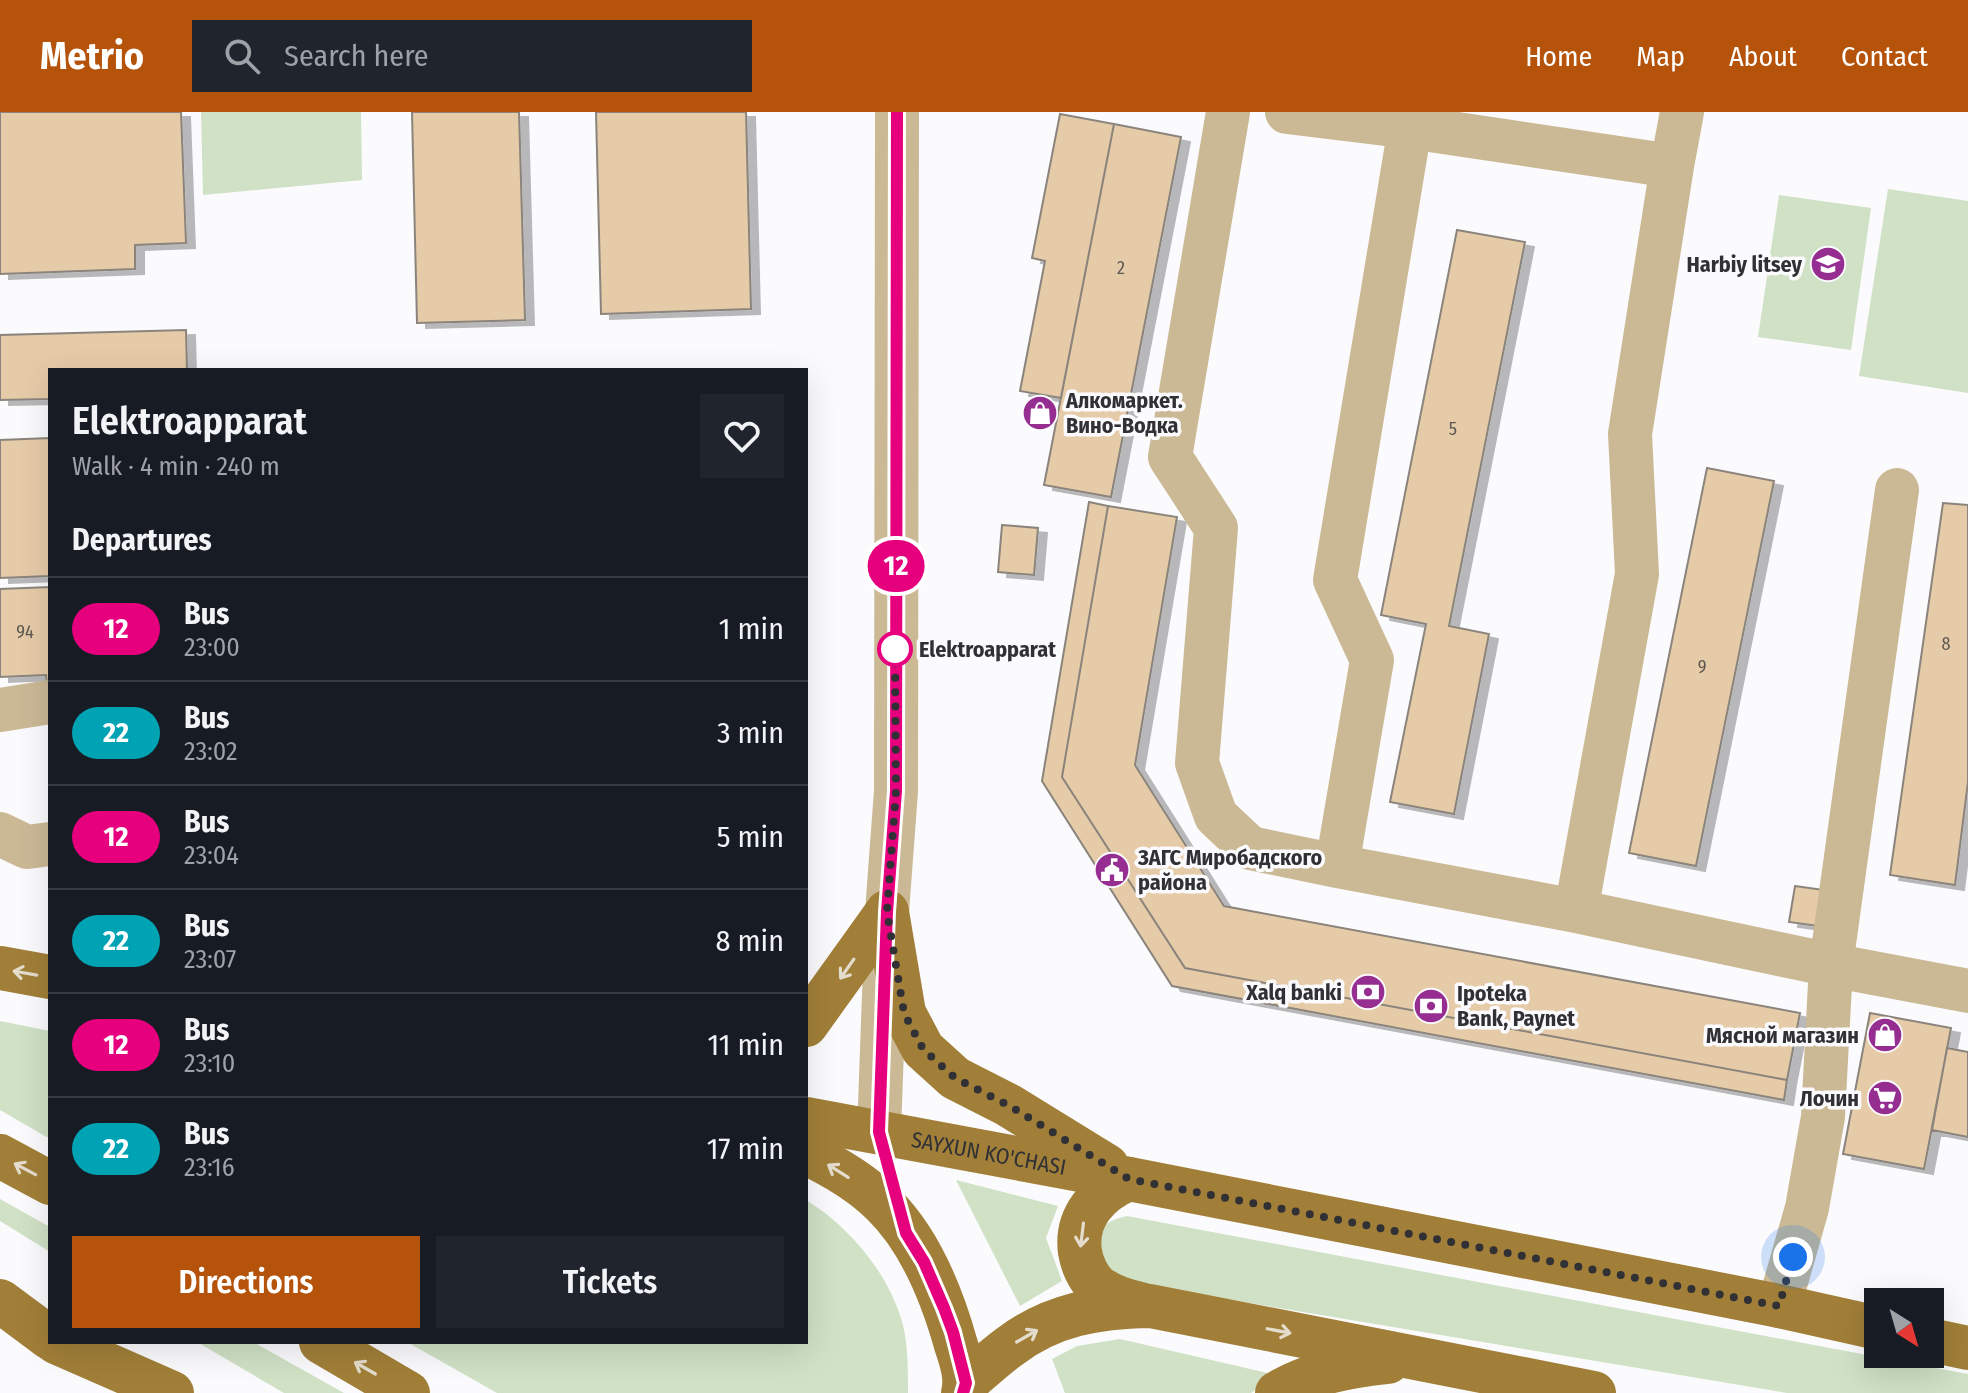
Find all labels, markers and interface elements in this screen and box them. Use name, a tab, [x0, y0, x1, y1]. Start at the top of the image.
search box	[192, 20, 752, 92]
text: Metrio	[40, 33, 144, 79]
icon: search	[220, 34, 264, 78]
text: Search here	[284, 38, 429, 74]
text: Home	[1525, 40, 1592, 73]
text: Map	[1636, 40, 1685, 73]
text: About	[1729, 40, 1797, 73]
text: Contact	[1841, 40, 1928, 73]
school or university icon: Harbiy litsey	[1809, 245, 1847, 283]
place label: Harbiy litsey	[1687, 251, 1803, 278]
house number: 2	[1117, 257, 1125, 279]
place label: Алкомаркет. Вино-Водка	[1065, 387, 1183, 439]
button: heart	[700, 394, 784, 478]
shop icon: Алкомаркет. Вино-Водка	[1021, 394, 1059, 432]
text: Elektroapparat	[72, 398, 307, 444]
house number: 5	[1449, 418, 1457, 440]
text: Walk · 4 min · 240 m	[72, 451, 280, 482]
text: Departures	[72, 522, 212, 558]
line badge: 12	[860, 540, 932, 592]
text: 12	[884, 549, 908, 582]
text: Bus	[184, 596, 229, 632]
text: 1 min	[719, 611, 784, 647]
text: 12	[104, 612, 128, 645]
house number: 94	[16, 621, 34, 643]
text: 23:00	[184, 632, 240, 663]
marker: Elektroapparat	[878, 632, 912, 666]
house number: 8	[1942, 633, 1951, 655]
place label: Elektroapparat	[919, 636, 1056, 663]
house number: 9	[1698, 656, 1706, 678]
text: Bus	[184, 700, 229, 736]
text: 3 min	[717, 715, 784, 751]
text: 22	[103, 716, 129, 749]
text: 23:02	[184, 736, 237, 767]
text: Bus	[184, 804, 229, 840]
text: 5 min	[717, 819, 784, 855]
text: 12	[104, 820, 128, 853]
text: 23:04	[184, 840, 239, 871]
place label: ЗАГС Миробадского района	[1137, 844, 1323, 896]
public building icon: ЗАГС Миробадского района	[1093, 851, 1131, 889]
text: Bus	[184, 908, 229, 944]
text: 8 min	[716, 923, 784, 959]
text: 22	[103, 924, 129, 957]
text: 23:07	[184, 944, 236, 975]
one-way arrow	[839, 958, 856, 979]
one-way arrow	[13, 964, 38, 979]
bank icon: Xalq banki	[1349, 973, 1387, 1011]
place label: Xalq banki	[1245, 979, 1342, 1006]
place label: Ipoteka Bank, Paynet	[1457, 980, 1575, 1032]
bank icon: Ipoteka Bank, Paynet	[1412, 987, 1450, 1025]
text: Bus	[184, 1012, 229, 1048]
shop icon: Мясной магазин	[1866, 1016, 1904, 1054]
place label: Мясной магазин	[1706, 1022, 1859, 1049]
text: 11 min	[708, 1027, 784, 1063]
text: 12	[104, 1028, 128, 1061]
text: 23:10	[184, 1048, 235, 1079]
supermarket icon: Лочин	[1866, 1079, 1904, 1117]
place label: Лочин	[1800, 1085, 1859, 1112]
text: Bus	[184, 1116, 229, 1152]
street label: SAYXUN KO'CHASI	[909, 1126, 1068, 1181]
text: 17 min	[707, 1131, 784, 1167]
text: 22	[103, 1132, 129, 1165]
text: 23:16	[184, 1152, 235, 1183]
one-way arrow	[14, 1161, 38, 1177]
one-way arrow	[827, 1162, 850, 1178]
one-way arrow	[1074, 1221, 1089, 1247]
button: Directions	[72, 1236, 420, 1328]
button: Tickets	[436, 1236, 784, 1328]
your location	[1773, 1237, 1813, 1277]
north arrow	[1864, 1288, 1944, 1368]
map controls	[1864, 1288, 1944, 1368]
one-way arrow	[1266, 1325, 1291, 1340]
one-way arrow	[1015, 1328, 1038, 1344]
one-way arrow	[354, 1359, 377, 1375]

